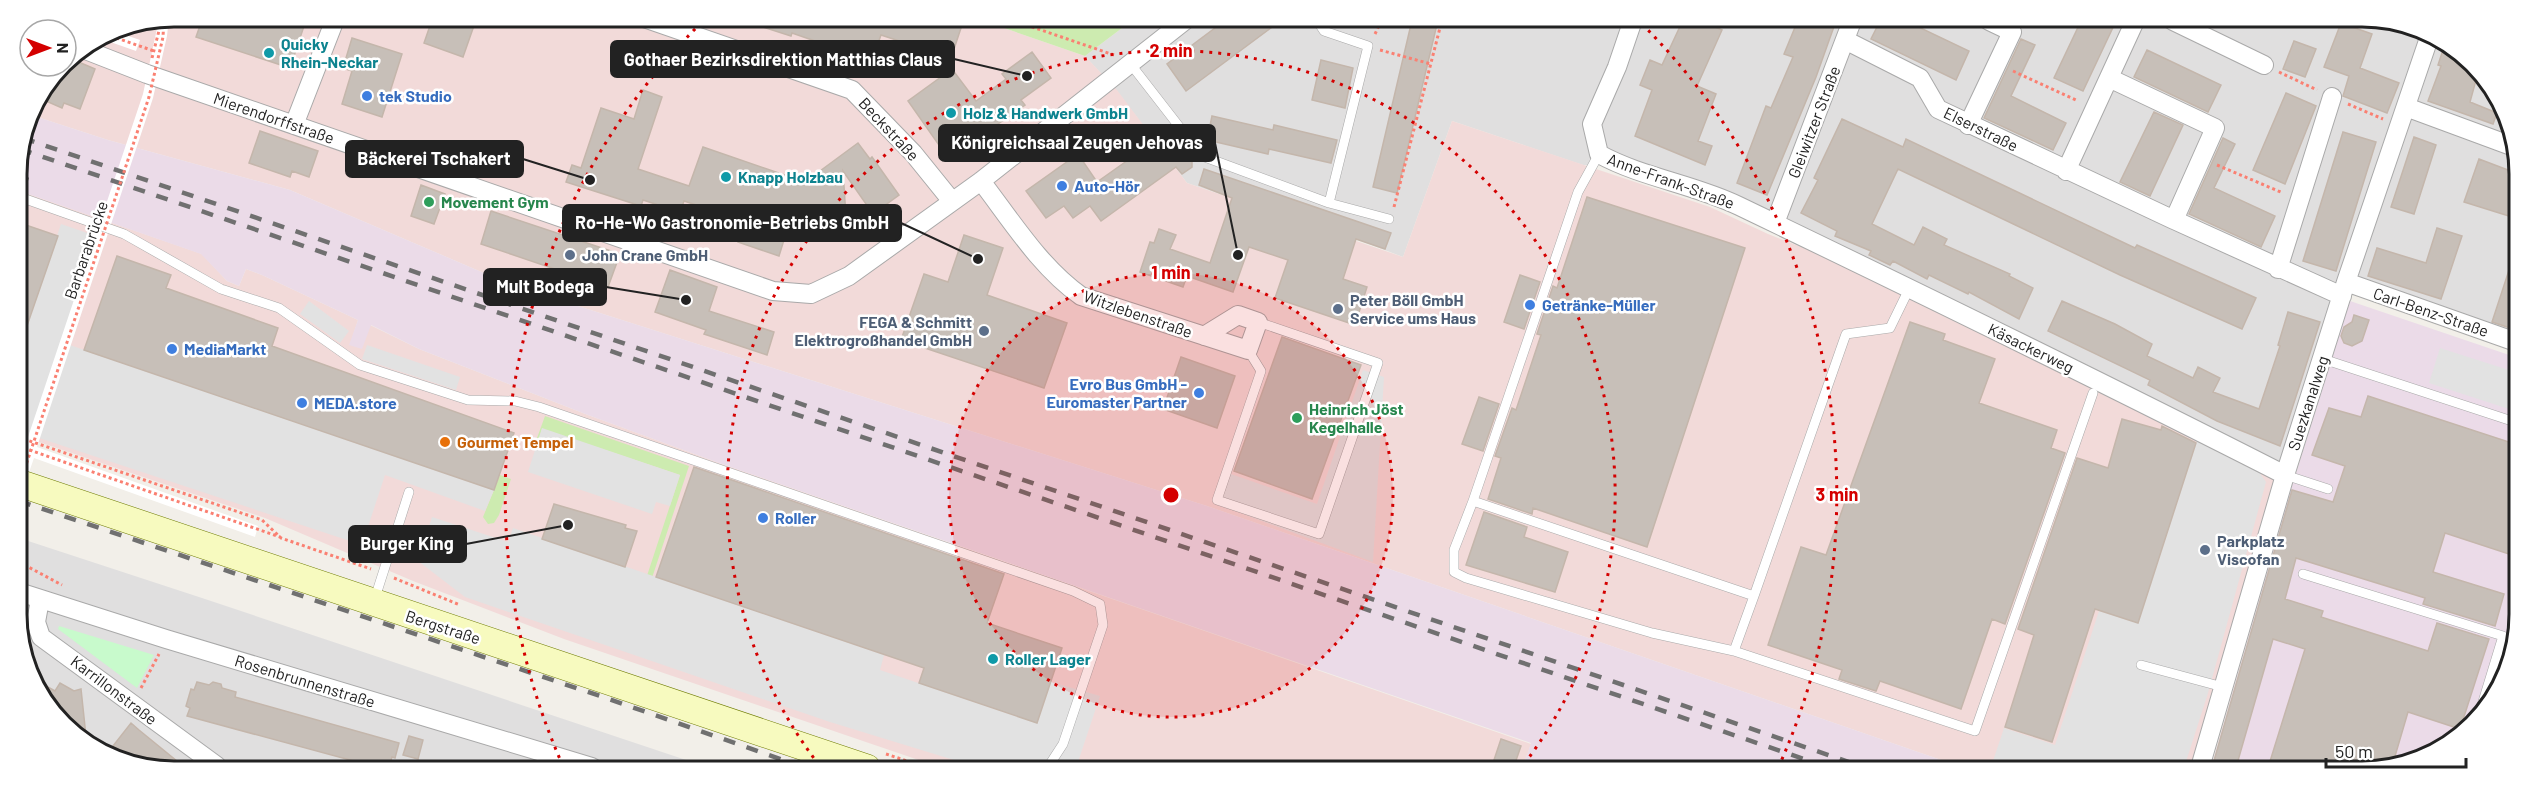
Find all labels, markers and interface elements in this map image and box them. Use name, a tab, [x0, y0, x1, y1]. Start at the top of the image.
north arrow	[18, 18, 78, 78]
place label: Quicky Rhein-Neckar	[281, 34, 378, 71]
text: 2 min	[1149, 39, 1193, 61]
callout: Gothaer Bezirksdirektion Matthias Claus	[611, 41, 954, 77]
text: N	[54, 43, 73, 53]
marker: Quicky Rhein-Neckar	[262, 46, 276, 60]
text: Gothaer Bezirksdirektion Matthias Claus	[624, 48, 942, 70]
street label: Gleiwitzer Straße	[1783, 63, 1844, 181]
place label: tek Studio	[379, 86, 452, 105]
street label: Mierendorffstraße	[211, 88, 337, 147]
marker: tek Studio	[360, 89, 374, 103]
street label: Beckstraße	[855, 93, 924, 164]
street label: Elserstraße	[1941, 102, 2021, 155]
place label: Holz & Handwerk GmbH	[963, 103, 1128, 122]
marker: Holz & Handwerk GmbH	[944, 106, 958, 120]
callout: Königreichsaal Zeugen Jehovas	[939, 125, 1215, 161]
text: Königreichsaal Zeugen Jehovas	[951, 131, 1203, 153]
callout: Bäckerei Tschakert	[346, 141, 523, 177]
text: Bäckerei Tschakert	[357, 147, 511, 169]
street label: Anne-Frank-Straße	[1605, 149, 1737, 212]
place label: Knapp Holzbau	[738, 167, 843, 186]
marker: Knapp Holzbau	[719, 170, 733, 184]
place label: Auto-Hör	[1074, 176, 1140, 195]
marker: Auto-Hör	[1055, 179, 1069, 193]
place label: Movement Gym	[441, 192, 549, 211]
marker: Movement Gym	[422, 195, 436, 209]
street label: Barbarabrücke	[60, 198, 111, 301]
callout: Ro-He-Wo Gastronomie-Betriebs GmbH	[563, 205, 901, 241]
text: Ro-He-Wo Gastronomie-Betriebs GmbH	[575, 211, 889, 233]
place label: John Crane GmbH	[582, 245, 708, 264]
marker: John Crane GmbH	[563, 248, 577, 262]
text: 1 min	[1151, 261, 1191, 283]
callout: Mult Bodega	[484, 269, 606, 305]
text: Mult Bodega	[496, 275, 594, 297]
street label: Carl-Benz-Straße	[2371, 283, 2491, 340]
street label: Witzlebenstraße	[1081, 286, 1195, 341]
place label: Peter Böll GmbH Service ums Haus	[1350, 290, 1476, 327]
place label: Getränke-Müller	[1542, 295, 1656, 314]
marker: Getränke-Müller	[1523, 298, 1537, 312]
marker: Peter Böll GmbH Service ums Haus	[1331, 302, 1345, 316]
place label: FEGA & Schmitt Elektrogroßhandel GmbH	[795, 312, 972, 349]
street label: Käsackerweg	[1985, 319, 2077, 376]
marker: FEGA & Schmitt Elektrogroßhandel GmbH	[977, 324, 991, 338]
place label: MediaMarkt	[184, 339, 266, 358]
marker: MediaMarkt	[165, 342, 179, 356]
street label: Suezkanalweg	[2283, 353, 2332, 453]
place label: Evro Bus GmbH - Euromaster Partner	[1046, 374, 1187, 411]
marker: Evro Bus GmbH - Euromaster Partner	[1192, 386, 1206, 400]
place label: MEDA.store	[314, 393, 397, 412]
marker: MEDA.store	[295, 396, 309, 410]
place label: Heinrich Jöst Kegelhalle	[1309, 399, 1404, 436]
marker: Heinrich Jöst Kegelhalle	[1290, 411, 1304, 425]
place label: Gourmet Tempel	[457, 432, 574, 451]
marker: Gourmet Tempel	[438, 435, 452, 449]
text: 3 min	[1816, 483, 1858, 505]
centre of rings	[1161, 485, 1181, 505]
place label: Roller	[775, 508, 816, 527]
marker: Roller	[756, 511, 770, 525]
callout: Burger King	[349, 526, 466, 562]
place label: Parkplatz Viscofan	[2217, 531, 2284, 568]
text: Burger King	[360, 532, 454, 554]
marker: Parkplatz Viscofan	[2198, 543, 2212, 557]
street label: Bergstraße	[403, 606, 483, 648]
place label: Roller Lager	[1005, 649, 1091, 668]
street label: Rosenbrunnenstraße	[233, 650, 378, 711]
street label: Karrillonstraße	[67, 651, 161, 728]
marker: Roller Lager	[986, 652, 1000, 666]
scale bar	[2326, 731, 2466, 769]
text: 50 m	[2335, 740, 2373, 762]

